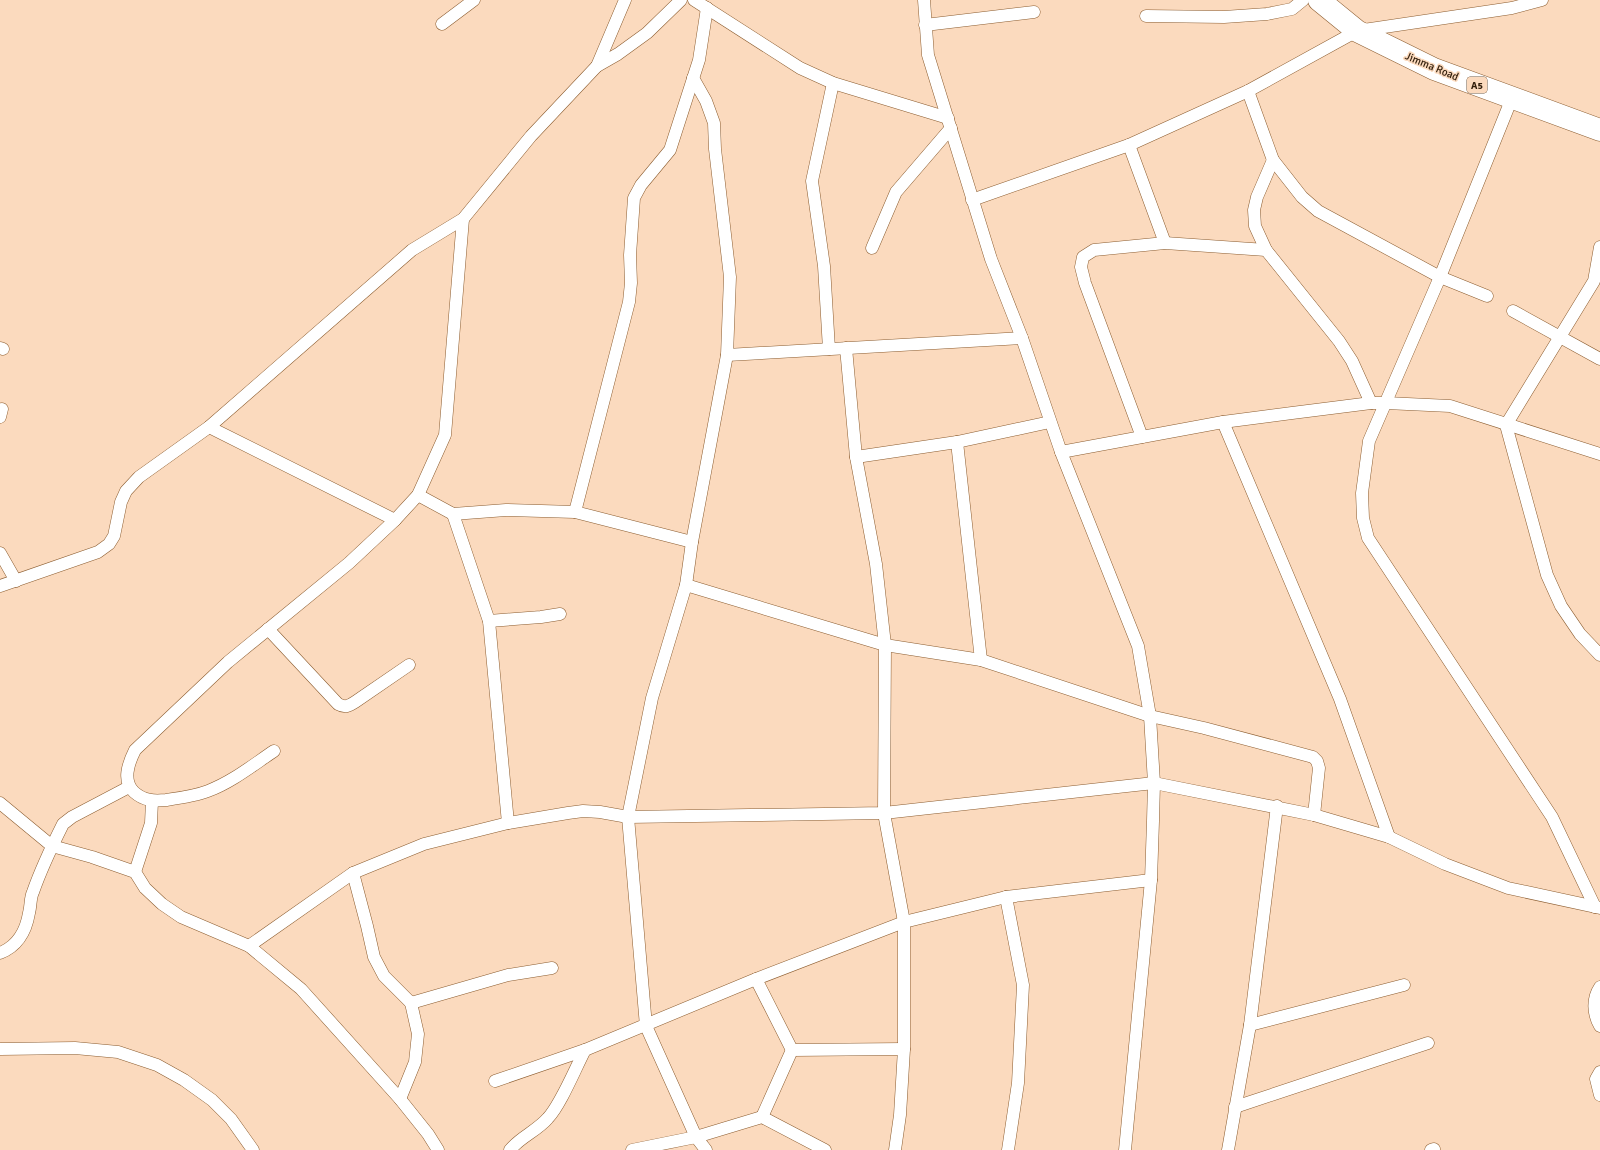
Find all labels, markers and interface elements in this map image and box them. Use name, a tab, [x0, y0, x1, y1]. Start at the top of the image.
street label: Jimma Road	[1403, 49, 1461, 84]
road number: A5	[1467, 77, 1487, 93]

